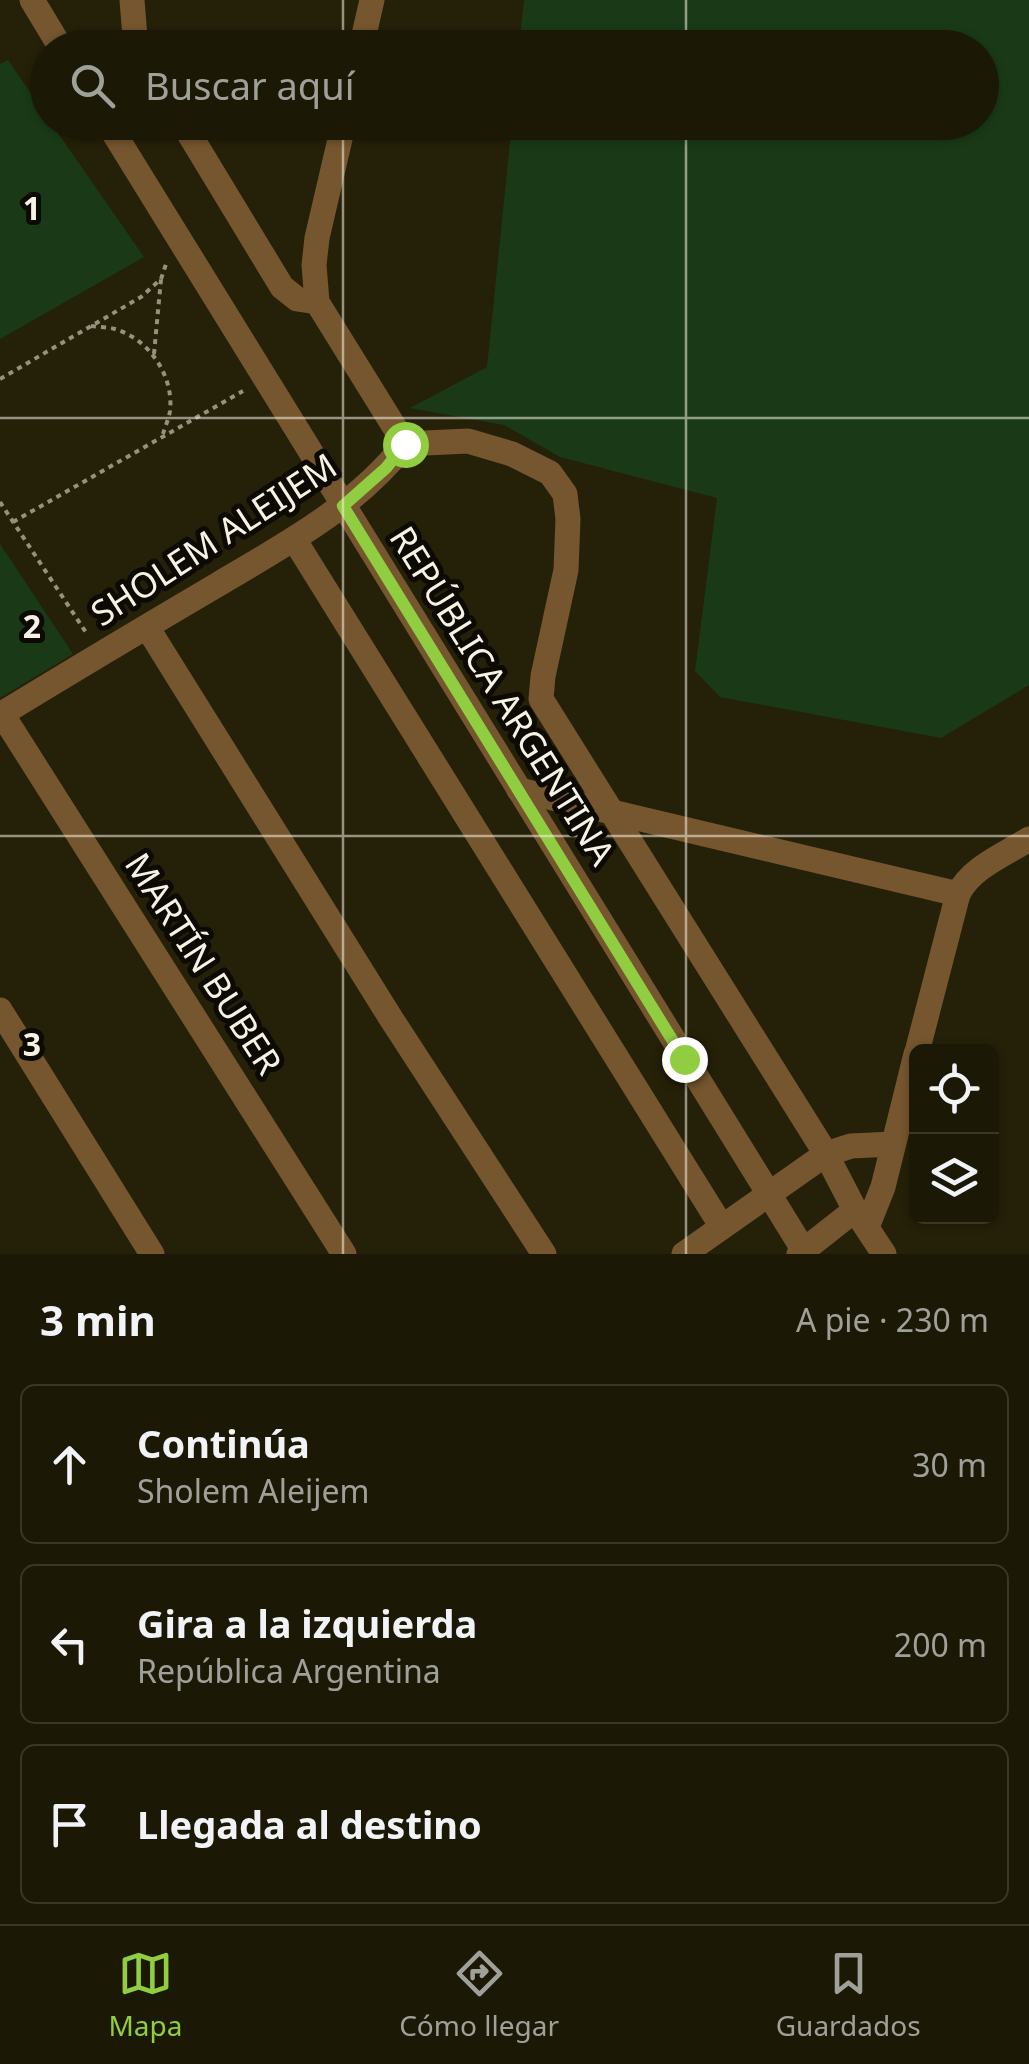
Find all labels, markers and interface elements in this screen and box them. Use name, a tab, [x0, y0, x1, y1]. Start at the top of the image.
search box	[30, 30, 999, 140]
icon: search	[65, 58, 120, 113]
text: Buscar aquí	[145, 59, 355, 111]
text: 1	[23, 186, 41, 229]
route start	[383, 422, 429, 468]
street label: SHOLEM ALEIJEM	[81, 442, 345, 636]
street label: REPÚBLICA ARGENTINA	[380, 517, 627, 874]
text: 2	[23, 604, 41, 647]
street label: MARTÍN BUBER	[115, 843, 294, 1083]
text: 3	[23, 1022, 41, 1065]
route end	[662, 1037, 708, 1083]
map controls	[909, 1044, 999, 1224]
button: locate	[909, 1044, 999, 1134]
button: layers	[909, 1134, 999, 1224]
text: 3 min	[40, 1291, 156, 1348]
text: A pie · 230 m	[796, 1298, 989, 1341]
text: Continúa	[137, 1417, 310, 1469]
icon: ahead	[42, 1437, 97, 1492]
text: 30 m	[912, 1443, 987, 1486]
text: Sholem Aleijem	[137, 1469, 369, 1512]
text: Gira a la izquierda	[137, 1597, 477, 1649]
icon: left	[42, 1617, 97, 1672]
text: 200 m	[894, 1623, 987, 1666]
text: República Argentina	[137, 1649, 441, 1692]
icon: arrive	[42, 1797, 97, 1852]
text: Llegada al destino	[137, 1798, 482, 1850]
tab: Mapa	[108, 1946, 182, 2044]
tab: Cómo llegar	[399, 1946, 559, 2044]
tab: Guardados	[776, 1946, 921, 2044]

